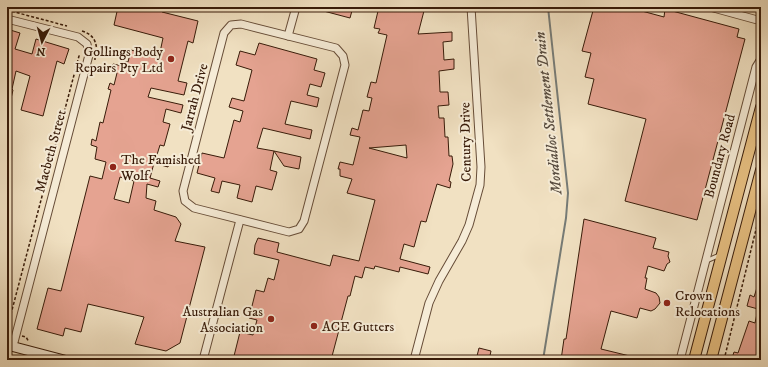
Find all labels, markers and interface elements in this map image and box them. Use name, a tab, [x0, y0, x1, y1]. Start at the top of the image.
north arrow	[22, 22, 62, 62]
water label: Mordialloc Settlement Drain	[530, 30, 567, 196]
place label: Gollings Body Repairs Pty Ltd	[75, 43, 163, 77]
text: N	[36, 44, 46, 58]
marker: Gollings Body Repairs Pty Ltd	[166, 54, 176, 64]
street label: Jarrah Drive	[177, 61, 213, 135]
street label: Century Drive	[456, 102, 476, 182]
street label: Macbeth Street	[31, 107, 71, 195]
street label: Boundary Road	[700, 112, 740, 200]
place label: The Famished Wolf	[120, 151, 201, 185]
marker: The Famished Wolf	[108, 162, 118, 172]
place label: Crown Relocations	[675, 287, 740, 321]
marker: Crown Relocations	[662, 298, 672, 308]
place label: Australian Gas Association	[183, 303, 264, 337]
marker: Australian Gas Association	[266, 314, 276, 324]
place label: ACE Gutters	[322, 318, 395, 336]
marker: ACE Gutters	[309, 321, 319, 331]

